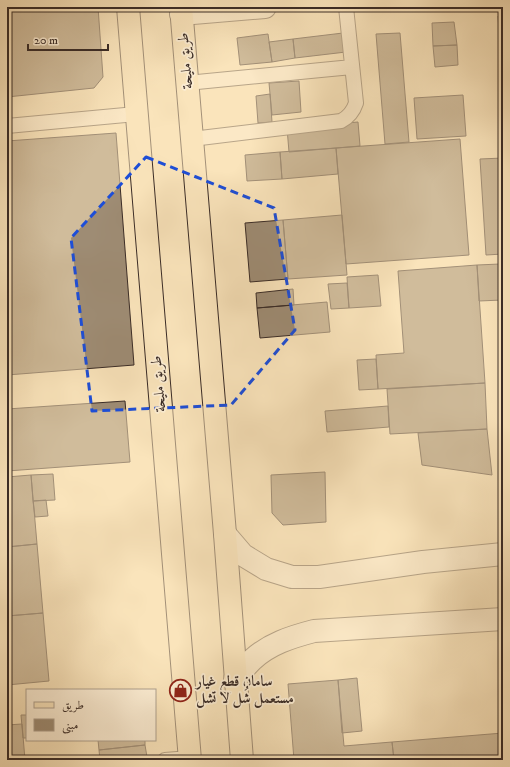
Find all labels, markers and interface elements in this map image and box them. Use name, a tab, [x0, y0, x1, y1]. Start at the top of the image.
scale bar	[28, 26, 108, 52]
street label: طريق مليحة	[174, 32, 197, 90]
text: 20 m	[34, 33, 58, 48]
street label: طريق مليحة	[147, 355, 170, 413]
place label: سامان قطع غيار مستعمل شُل لا تشل	[194, 672, 294, 709]
shop icon: سامان قطع غيار مستعمل شُل لا تشل	[167, 677, 193, 703]
legend	[26, 689, 156, 741]
text: طريق	[62, 698, 84, 713]
text: مبنى	[62, 718, 78, 734]

